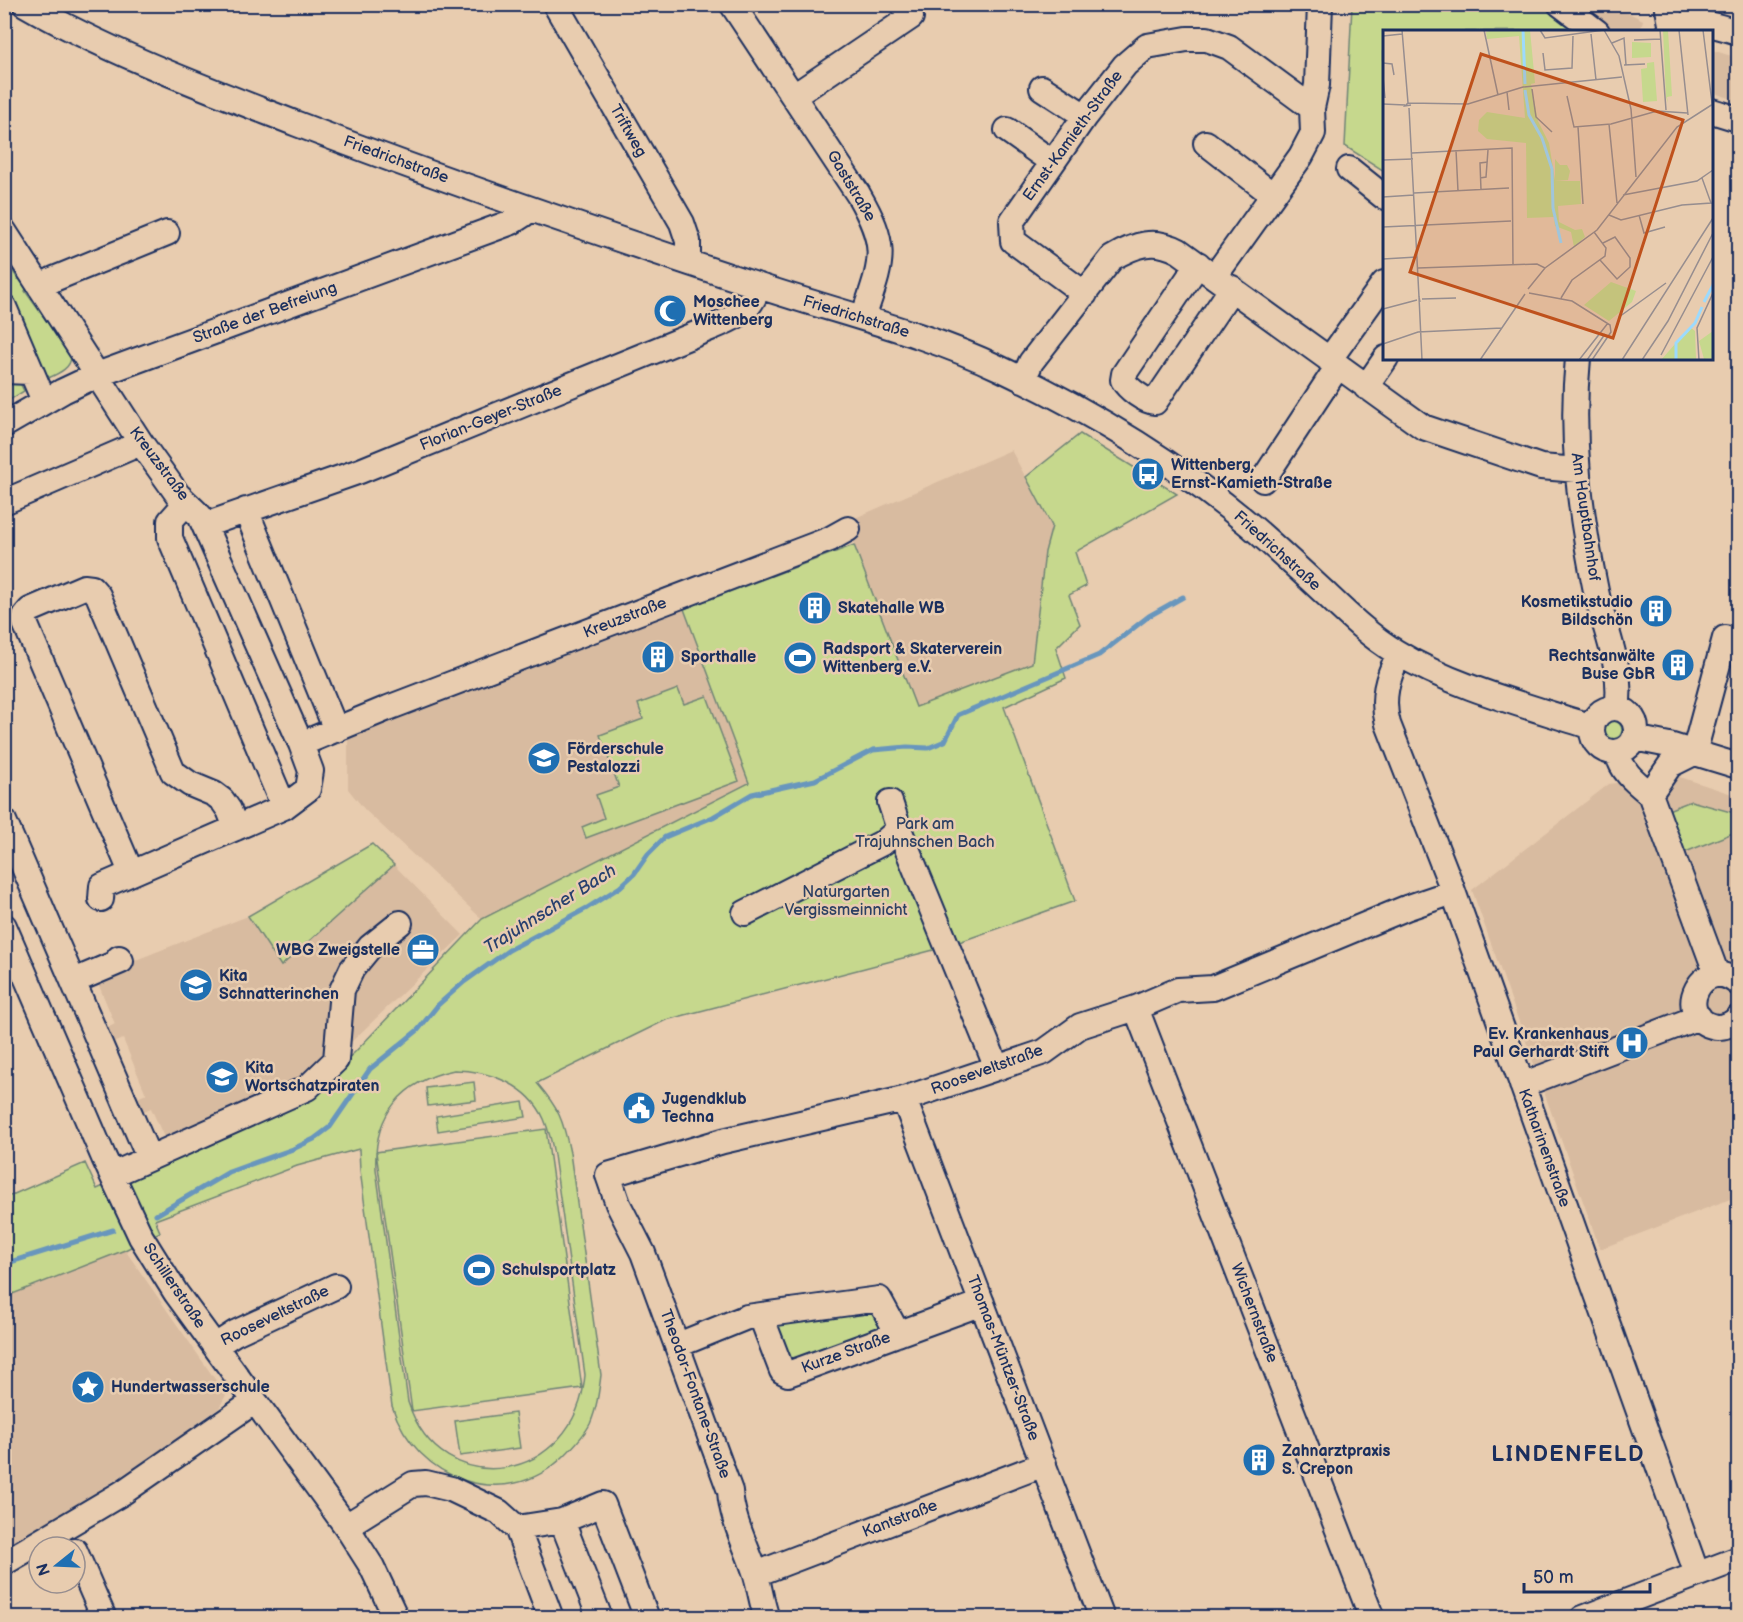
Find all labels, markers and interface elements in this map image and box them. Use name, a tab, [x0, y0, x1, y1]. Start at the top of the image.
inset map	[1383, 30, 1713, 360]
street label: Ernst-Kamieth-Straße	[1019, 67, 1127, 205]
street label: Triftweg	[605, 101, 651, 161]
street label: Friedrichstraße	[341, 132, 452, 188]
street label: Gaststraße	[822, 147, 880, 225]
street label: Straße der Befreiung	[190, 278, 340, 348]
street label: Friedrichstraße	[800, 292, 912, 342]
mosque icon: Moschee Wittenberg	[652, 293, 688, 329]
place label: Moschee Wittenberg	[693, 293, 773, 330]
street label: Florian-Geyer-Straße	[417, 381, 565, 455]
street label: Kreuzstraße	[125, 423, 193, 505]
street label: Am Hauptbahnhof	[1567, 451, 1603, 583]
bus stop icon: Wittenberg, Ernst-Kamieth-Straße	[1130, 456, 1166, 492]
place label: Wittenberg, Ernst-Kamieth-Straße	[1171, 456, 1332, 493]
street label: Friedrichstraße	[1230, 507, 1325, 595]
building icon: Skatehalle WB	[797, 590, 833, 626]
street label: Kreuzstraße	[581, 593, 670, 643]
place label: Kosmetikstudio Bildschön	[1521, 593, 1633, 630]
building icon: Kosmetikstudio Bildschön	[1638, 593, 1674, 629]
place label: Skatehalle WB	[838, 599, 945, 618]
building icon: Sporthalle	[640, 639, 676, 675]
sports icon: Radsport & Skaterverein Wittenberg e.V.	[782, 640, 818, 676]
place label: Radsport & Skaterverein Wittenberg e.V.	[823, 640, 1002, 677]
place label: Rechtsanwälte Buse GbR	[1548, 647, 1655, 684]
building icon: Rechtsanwälte Buse GbR	[1660, 647, 1696, 683]
place label: Sporthalle	[681, 648, 756, 667]
school or university icon: Förderschule Pestalozzi	[526, 740, 562, 776]
place label: Förderschule Pestalozzi	[567, 740, 664, 777]
park label: Park am Trajuhnschen Bach	[855, 815, 995, 852]
water label: Trajuhnscher Bach	[480, 860, 620, 958]
park label: Naturgarten Vergissmeinnicht	[785, 883, 908, 920]
office icon: WBG Zweigstelle	[405, 932, 441, 968]
place label: WBG Zweigstelle	[276, 941, 400, 960]
school or university icon: Kita Schnatterinchen	[178, 967, 214, 1003]
place label: Kita Schnatterinchen	[219, 967, 339, 1004]
place label: Ev. Krankenhaus Paul Gerhardt Stift	[1473, 1025, 1610, 1062]
hospital icon: Ev. Krankenhaus Paul Gerhardt Stift	[1614, 1025, 1650, 1061]
street label: Rooseveltstraße	[928, 1041, 1046, 1099]
school or university icon: Kita Wortschatzpiraten	[204, 1059, 240, 1095]
place label: Kita Wortschatzpiraten	[245, 1059, 379, 1096]
street label: Katharinenstraße	[1514, 1086, 1574, 1210]
public building icon: Jugendklub Techna	[621, 1090, 657, 1126]
place label: Jugendklub Techna	[662, 1090, 747, 1127]
street label: Schillerstraße	[138, 1240, 210, 1333]
sports icon: Schulsportplatz	[461, 1252, 497, 1288]
place label: Schulsportplatz	[502, 1261, 616, 1280]
street label: Wichernstraße	[1226, 1261, 1282, 1366]
street label: Thomas-Müntzer-Straße	[963, 1273, 1043, 1444]
street label: Rooseveltstraße	[218, 1281, 333, 1350]
street label: Theodor-Fontane-Straße	[656, 1307, 735, 1482]
street label: Kurze Straße	[799, 1328, 894, 1378]
place icon: Hundertwasserschule	[70, 1369, 106, 1405]
place label: Hundertwasserschule	[111, 1378, 270, 1397]
district label: LINDENFELD	[1491, 1441, 1645, 1468]
building icon: Zahnarztpraxis S. Crepon	[1241, 1442, 1277, 1478]
place label: Zahnarztpraxis S. Crepon	[1282, 1442, 1390, 1479]
street label: Kantstraße	[860, 1496, 941, 1542]
north arrow	[27, 1535, 87, 1595]
scale bar	[1524, 1556, 1650, 1594]
text: N	[33, 1561, 55, 1578]
text: 50 m	[1533, 1567, 1574, 1588]

